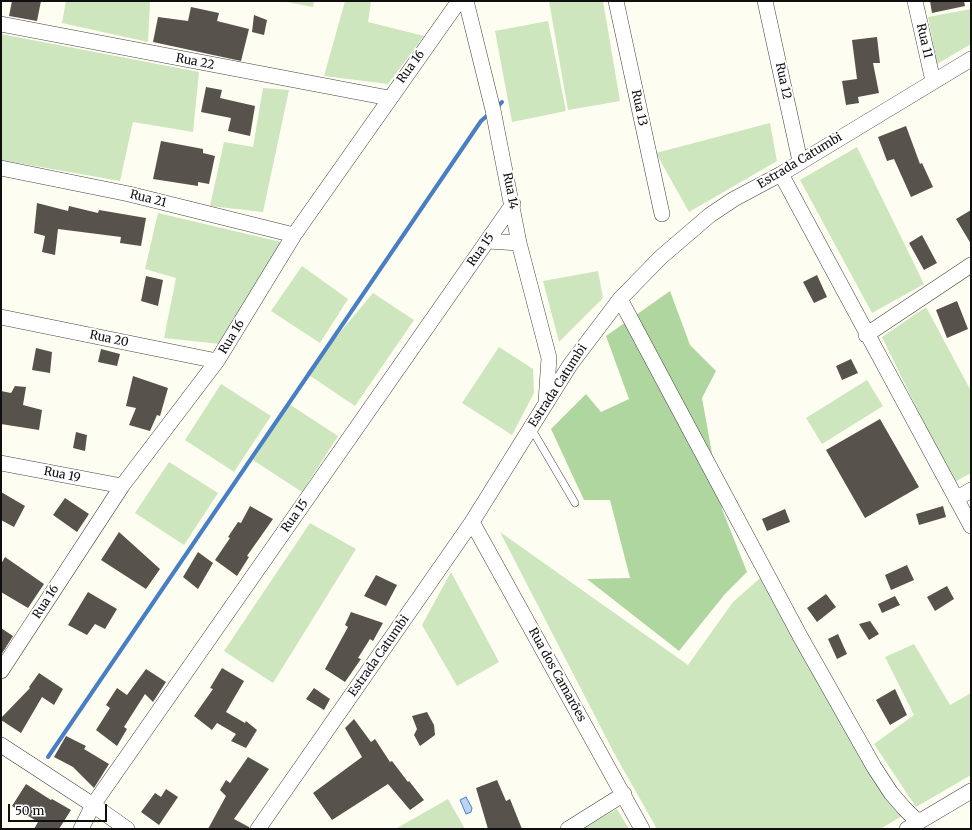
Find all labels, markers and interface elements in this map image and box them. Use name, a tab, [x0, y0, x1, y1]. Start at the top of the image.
street label: Rua 11	[913, 22, 935, 60]
street label: Rua 16	[394, 48, 428, 86]
street label: Rua 22	[174, 51, 216, 73]
street label: Rua 12	[772, 61, 794, 101]
street label: Rua 13	[628, 88, 650, 128]
street label: Estrada Catumbi	[755, 130, 845, 192]
street label: Rua 14	[499, 171, 521, 211]
street label: Rua 21	[128, 188, 168, 210]
street label: Rua 15	[464, 231, 498, 269]
street label: Rua 16	[216, 317, 248, 357]
street label: Rua 20	[88, 328, 130, 350]
street label: Estrada Catumbi	[526, 342, 590, 430]
street label: Rua 19	[42, 464, 82, 486]
street label: Rua 15	[278, 497, 312, 535]
street label: Rua 16	[30, 582, 62, 622]
street label: Estrada Catumbi	[346, 613, 412, 699]
street label: Rua dos Camarões	[525, 625, 589, 725]
scale bar	[10, 796, 109, 822]
text: 50 m	[15, 803, 44, 818]

